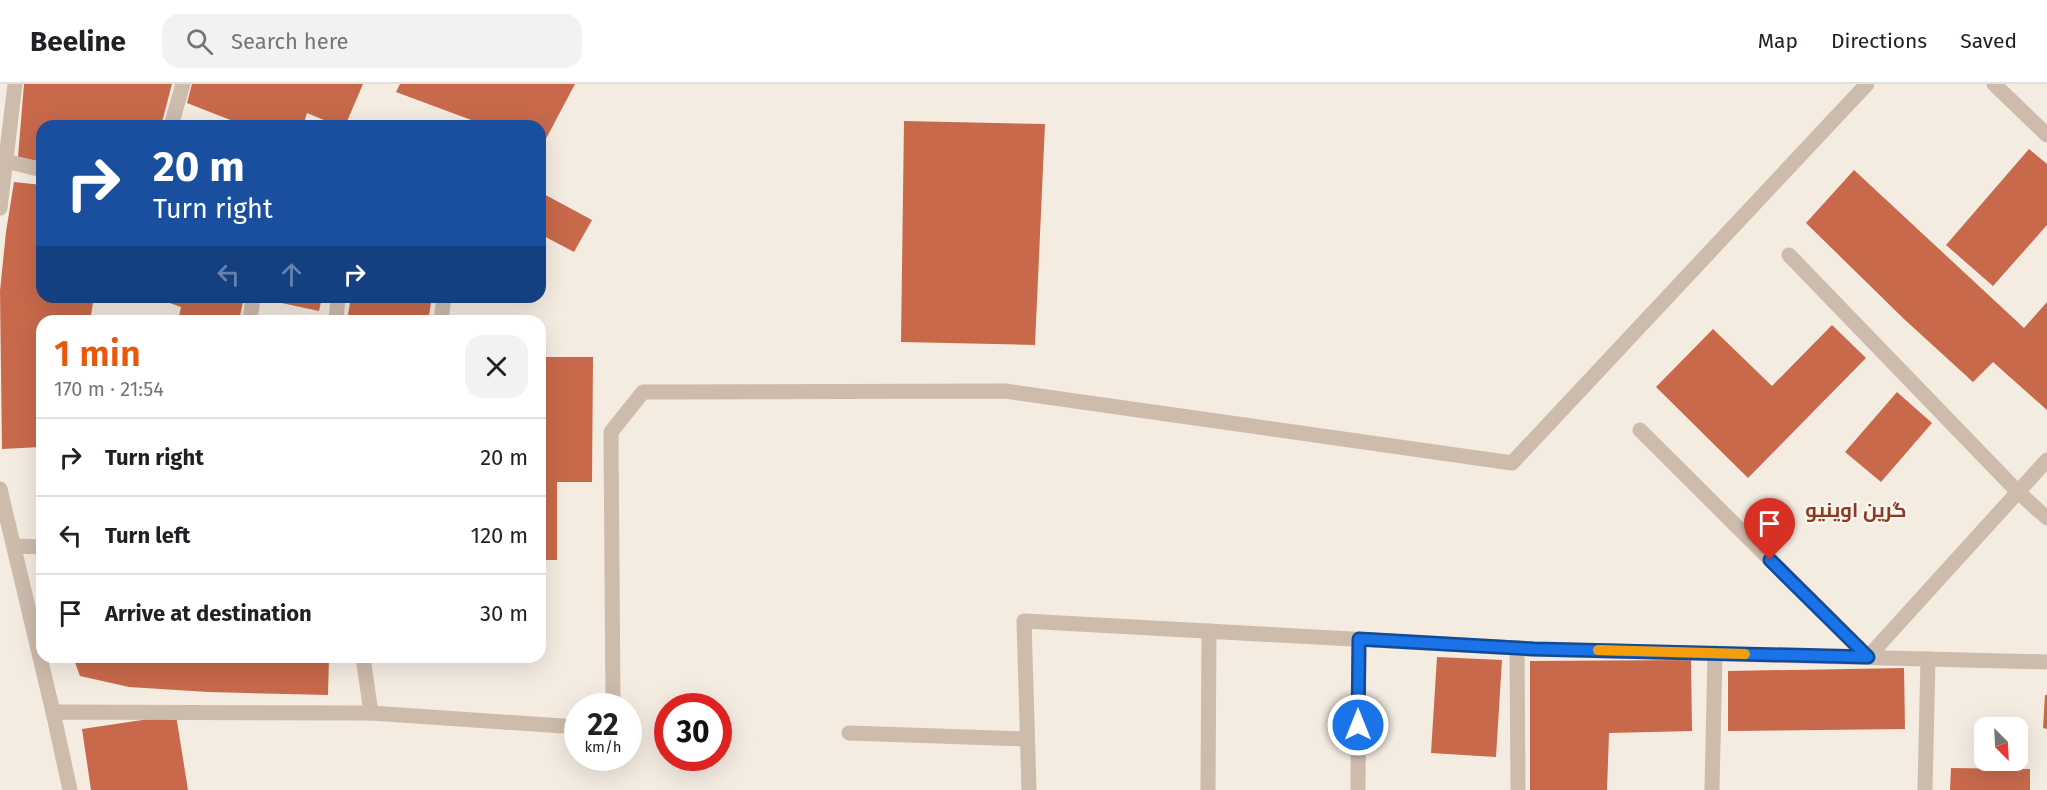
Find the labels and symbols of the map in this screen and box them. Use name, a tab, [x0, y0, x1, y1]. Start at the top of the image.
pin	[1744, 498, 1795, 560]
district label: گرین اوینیو	[1805, 498, 1907, 522]
speed limit sign: 30	[654, 693, 732, 771]
position arrow	[1326, 693, 1390, 757]
north arrow	[1974, 717, 2028, 771]

